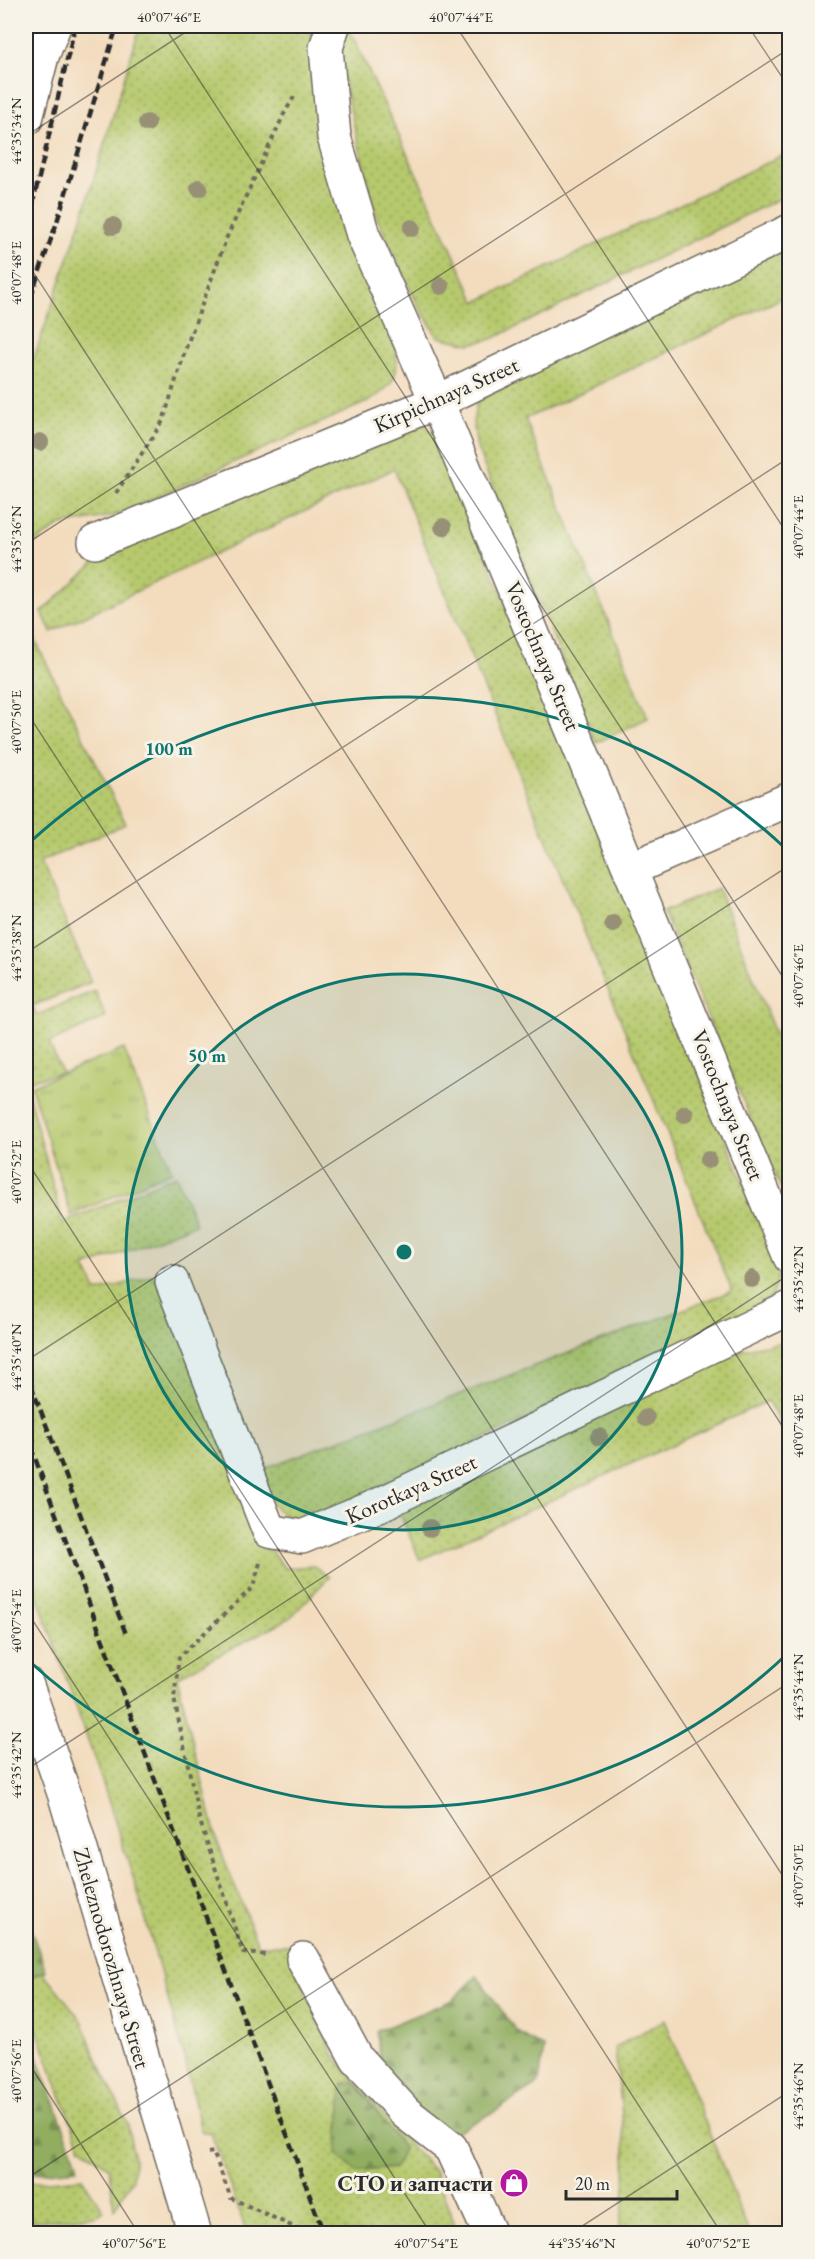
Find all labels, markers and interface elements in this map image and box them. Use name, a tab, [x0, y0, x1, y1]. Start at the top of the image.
text: 40°07'46"E	[137, 7, 202, 26]
text: 40°07'44"E	[429, 7, 494, 26]
text: 44°35'34"N	[6, 97, 25, 165]
text: 40°07'48"E	[6, 240, 25, 305]
street label: Kirpichnaya Street	[369, 350, 523, 440]
text: 40°07'44"E	[788, 494, 807, 559]
text: 44°35'36"N	[6, 505, 25, 573]
street label: Vostochnaya Street	[498, 577, 588, 735]
text: 40°07'50"E	[6, 689, 25, 754]
text: 100 m	[145, 737, 193, 760]
text: 44°35'38"N	[6, 914, 25, 982]
text: 40°07'46"E	[788, 943, 807, 1008]
street label: Vostochnaya Street	[685, 1026, 771, 1185]
text: 50 m	[188, 1044, 226, 1067]
text: 40°07'52"E	[6, 1139, 25, 1204]
centre of rings	[394, 1242, 414, 1262]
text: 44°35'42"N	[788, 1245, 807, 1313]
text: 44°35'40"N	[6, 1323, 25, 1391]
text: 40°07'48"E	[788, 1393, 807, 1458]
street label: Korotkaya Street	[341, 1447, 481, 1531]
text: 40°07'54"E	[6, 1588, 25, 1653]
text: 44°35'44"N	[788, 1653, 807, 1721]
text: 44°35'42"N	[6, 1731, 25, 1799]
text: 40°07'50"E	[788, 1843, 807, 1908]
street label: Zheleznodorozhnaya Street	[67, 1844, 157, 2072]
text: 40°07'56"E	[6, 2038, 25, 2103]
text: 44°35'46"N	[788, 2062, 807, 2130]
scale bar	[566, 2163, 677, 2201]
shop icon: СТО и запчасти	[498, 2167, 530, 2199]
place label: СТО и запчасти	[338, 2169, 493, 2198]
text: 20 m	[575, 2172, 610, 2195]
text: 40°07'56"E	[102, 2233, 167, 2252]
text: 40°07'54"E	[394, 2233, 459, 2252]
text: 44°35'46"N	[548, 2233, 616, 2252]
text: 40°07'52"E	[686, 2233, 751, 2252]

